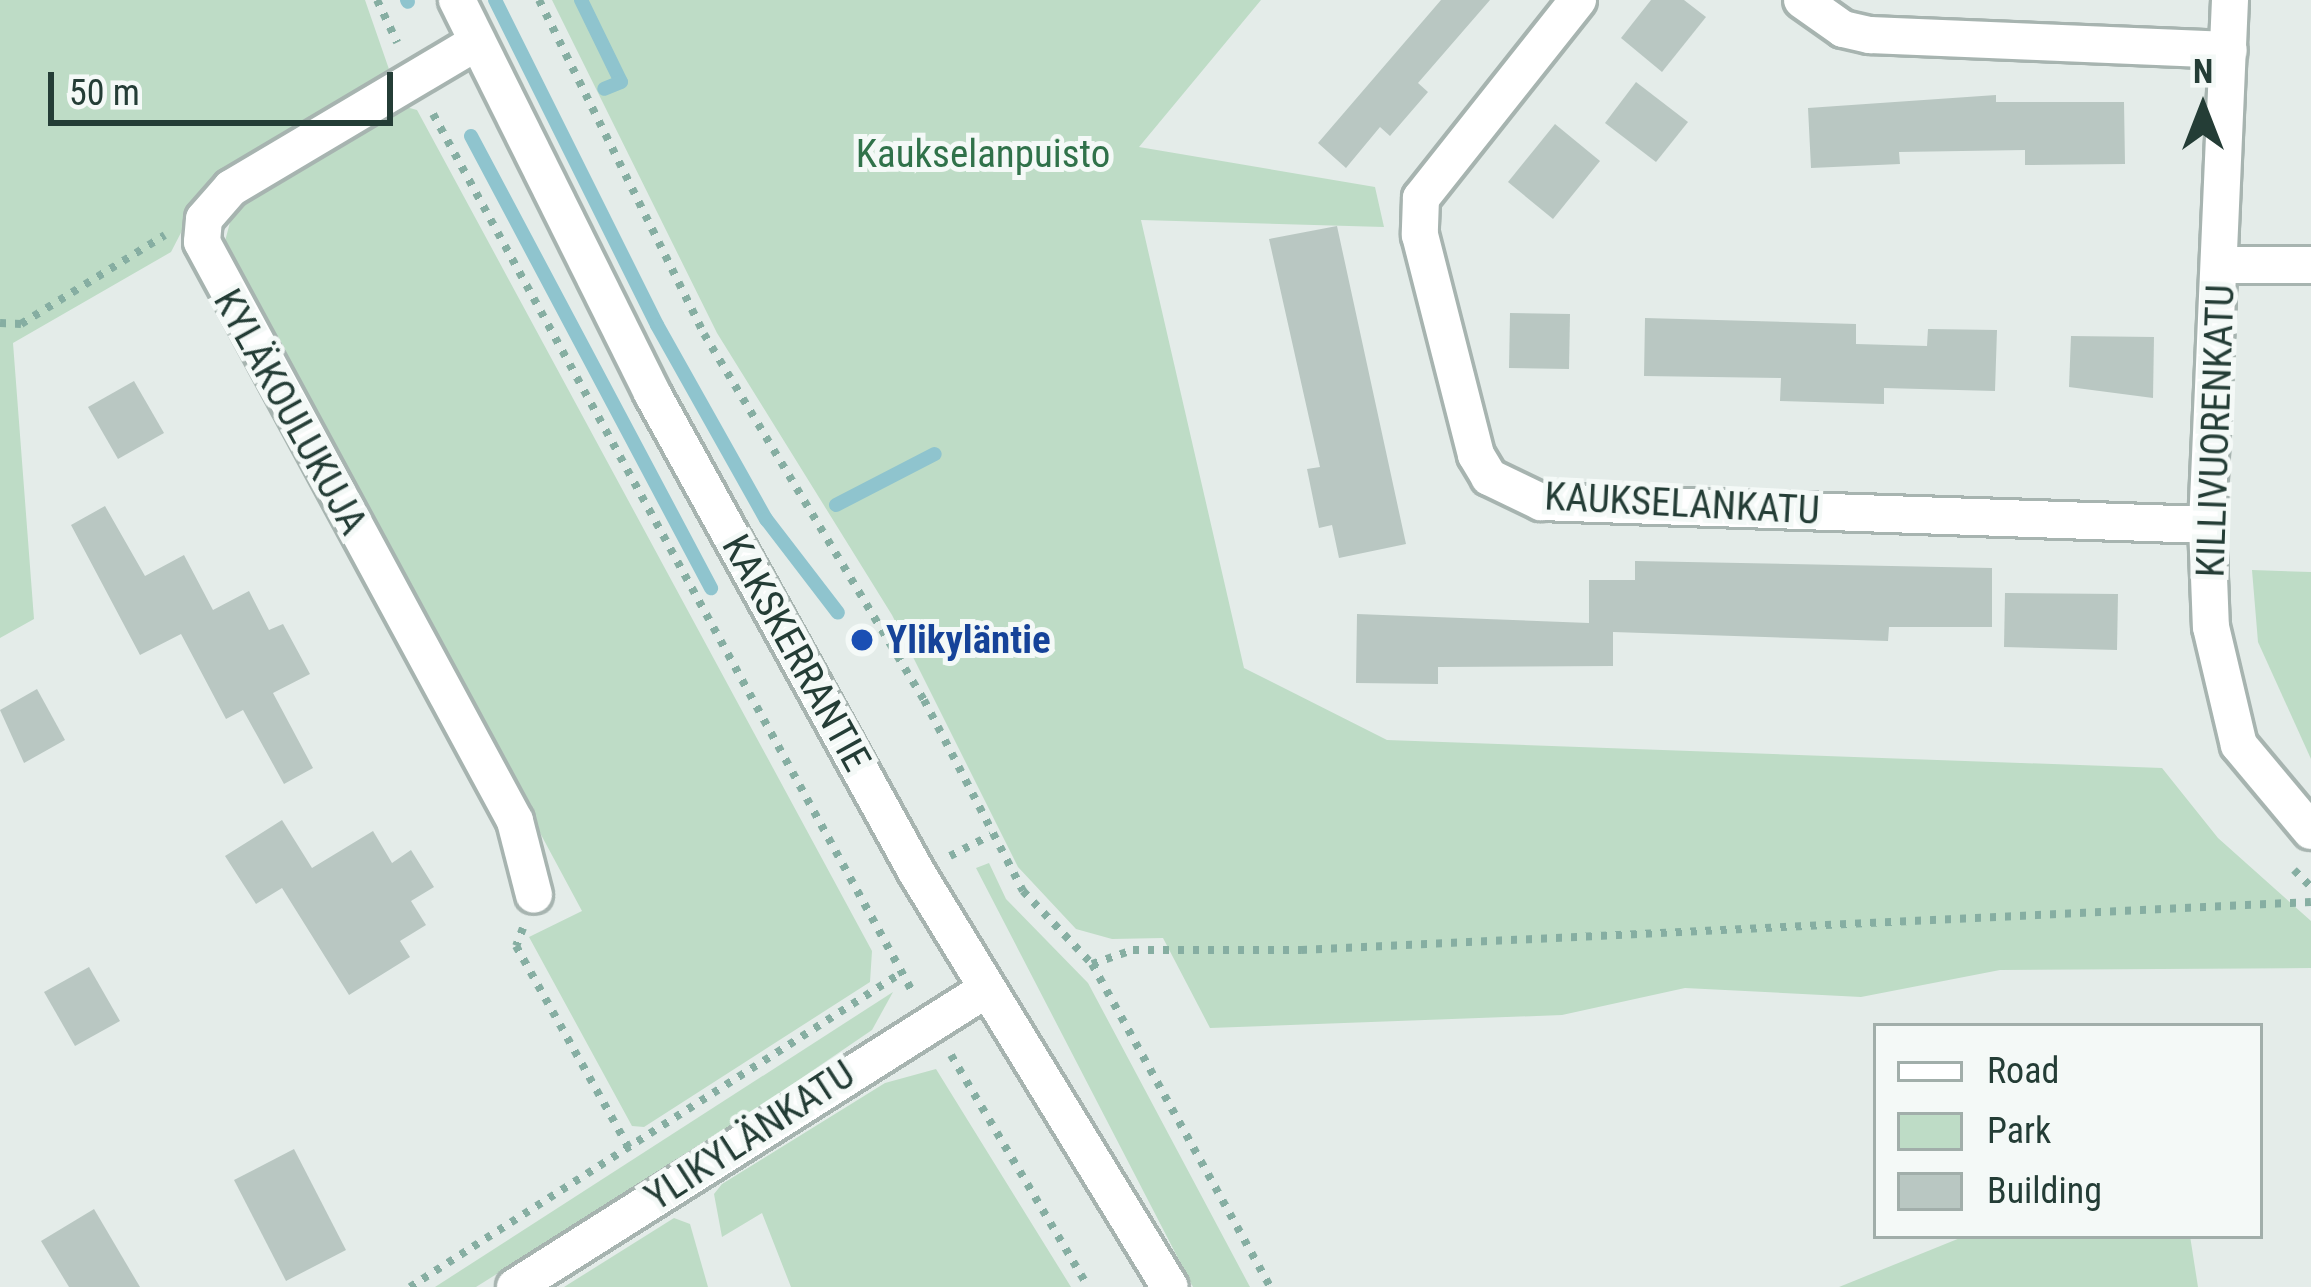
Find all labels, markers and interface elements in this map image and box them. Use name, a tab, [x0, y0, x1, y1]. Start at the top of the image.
scale bar	[54, 48, 399, 122]
north arrow	[2143, 48, 2263, 168]
text: N	[2193, 52, 2213, 91]
text: 50 m	[69, 72, 140, 114]
park label: Kaukselanpuisto	[856, 131, 1110, 177]
street label: KYLÄKOULUKUJA	[203, 281, 377, 543]
street label: KILLIVUORENKATU	[2188, 284, 2244, 578]
street label: KAUKSELANKATU	[1543, 473, 1821, 535]
street label: KAKSKERRANTIE	[712, 527, 880, 779]
place label: Ylikyläntie	[886, 617, 1051, 663]
marker: Ylikyläntie	[849, 627, 875, 653]
legend	[1873, 1023, 2263, 1239]
text: Road	[1987, 1050, 2059, 1092]
street label: YLIKYLÄNKATU	[637, 1051, 863, 1221]
text: Park	[1987, 1110, 2051, 1152]
text: Building	[1987, 1170, 2102, 1212]

